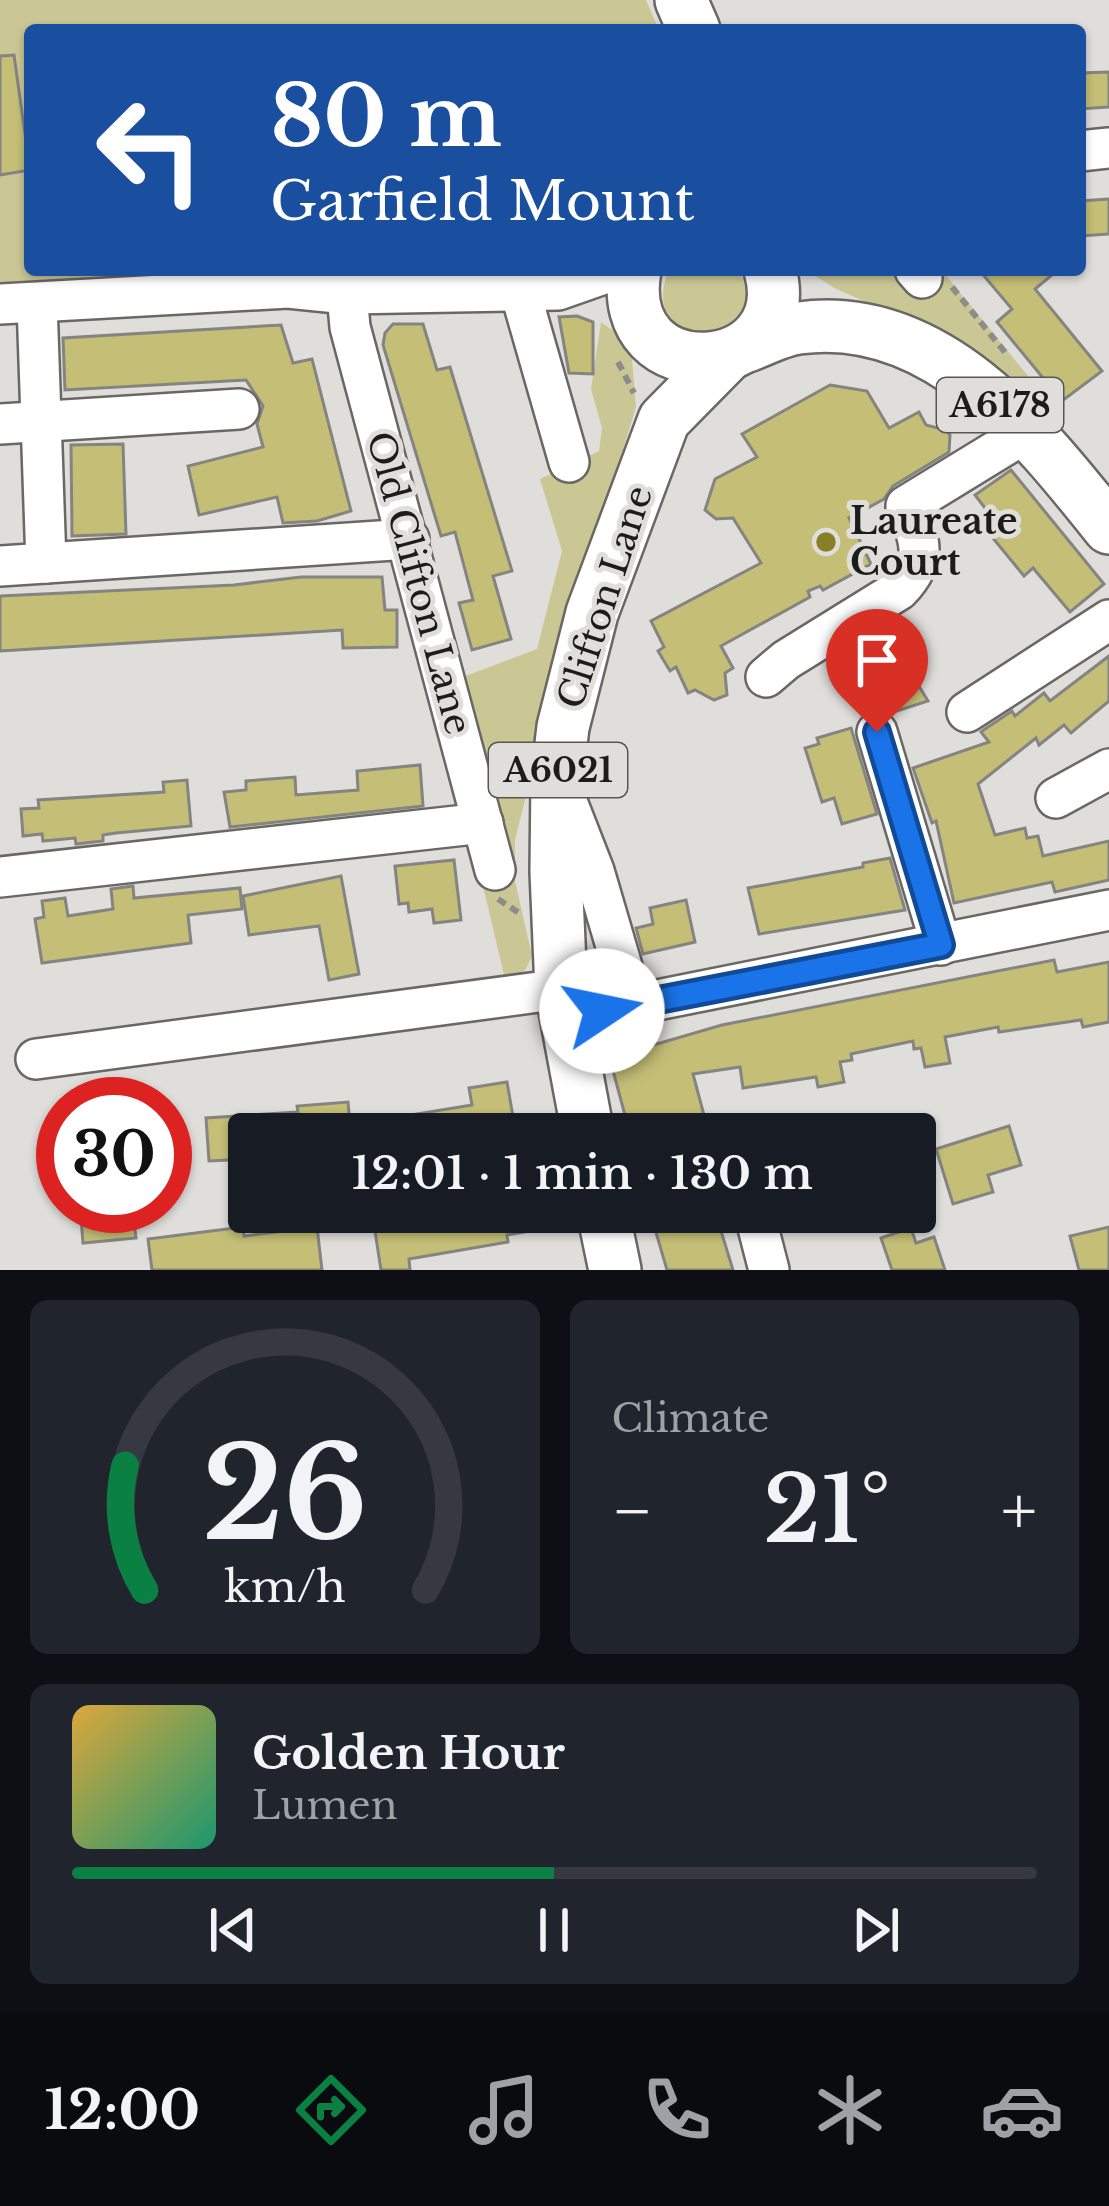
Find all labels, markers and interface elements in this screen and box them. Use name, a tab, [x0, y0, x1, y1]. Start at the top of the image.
text: 80 m	[270, 65, 502, 169]
icon: left	[72, 72, 228, 228]
text: Garfield Mount	[270, 168, 695, 235]
road number: A6178	[937, 378, 1063, 432]
street label: Old Clifton Lane	[357, 427, 481, 739]
street label: Clifton Lane	[548, 480, 662, 714]
place label: Laureate Court	[850, 499, 1018, 585]
marker: Laureate Court	[813, 529, 839, 555]
pin	[826, 609, 928, 732]
icon: arrive	[844, 627, 910, 693]
road number: A6021	[489, 743, 627, 797]
position arrow	[539, 948, 665, 1074]
speed limit sign: 30	[36, 1077, 192, 1233]
text: 12:01 · 1 min · 130 m	[351, 1145, 813, 1201]
text: Climate	[612, 1394, 769, 1443]
text: 26	[202, 1418, 367, 1573]
text: 21°	[763, 1455, 891, 1566]
text: −	[612, 1470, 653, 1552]
text: +	[1001, 1470, 1037, 1552]
text: km/h	[224, 1560, 346, 1614]
text: Golden Hour	[252, 1725, 565, 1781]
text: Lumen	[252, 1781, 398, 1830]
icon: previous	[200, 1897, 266, 1963]
icon: pause	[521, 1897, 587, 1963]
icon: next	[843, 1897, 909, 1963]
icon: directions	[289, 2068, 373, 2152]
icon: music	[462, 2068, 546, 2152]
icon: phone	[635, 2068, 719, 2152]
icon: climate	[808, 2068, 892, 2152]
icon: car	[980, 2068, 1064, 2152]
text: 12:00	[44, 2077, 200, 2144]

